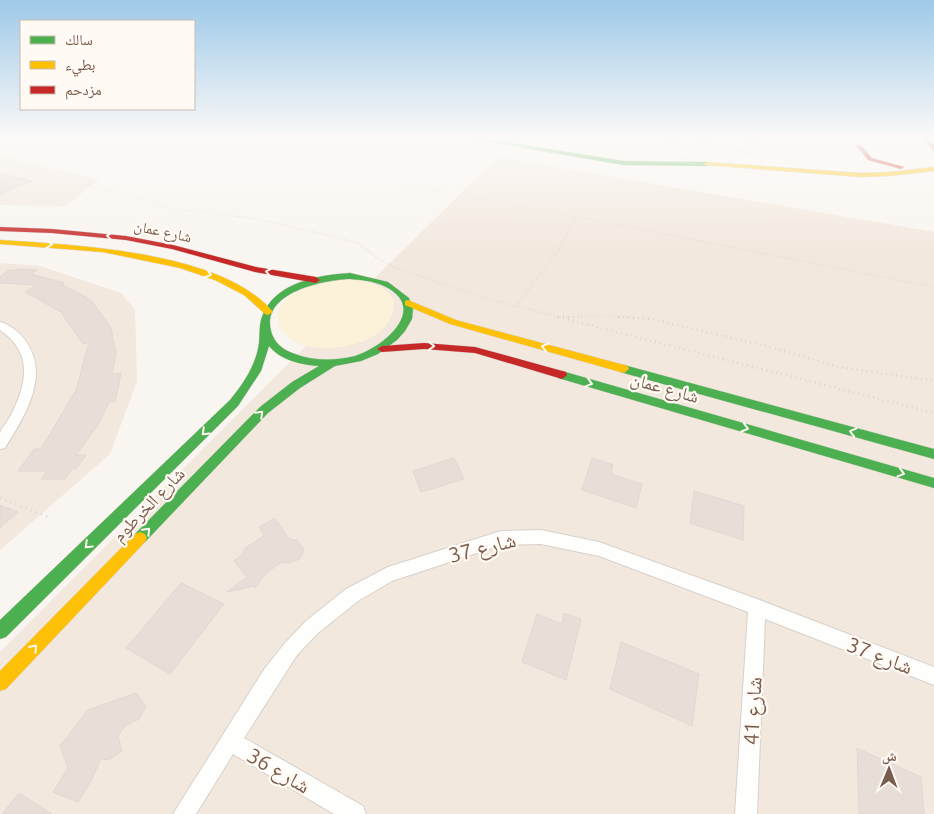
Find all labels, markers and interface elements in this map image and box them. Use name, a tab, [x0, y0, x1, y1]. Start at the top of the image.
legend	[20, 20, 195, 110]
text: سالك	[65, 31, 93, 48]
text: بطيء	[65, 56, 95, 77]
text: مزدحم	[65, 81, 102, 100]
street label: شارع عمان	[132, 217, 193, 247]
one-way arrow	[106, 232, 115, 242]
one-way arrow	[45, 239, 53, 250]
one-way arrow	[264, 267, 273, 277]
one-way arrow	[203, 269, 212, 279]
one-way arrow	[428, 341, 435, 351]
one-way arrow	[541, 343, 549, 353]
street label: شارع عمان	[628, 368, 701, 408]
one-way arrow	[584, 378, 592, 388]
one-way arrow	[254, 411, 263, 420]
one-way arrow	[740, 423, 748, 433]
one-way arrow	[202, 426, 211, 435]
one-way arrow	[849, 427, 858, 438]
street label: شارع الخرطوم	[108, 463, 190, 547]
one-way arrow	[896, 468, 904, 478]
street label: شارع 37	[446, 527, 519, 569]
one-way arrow	[141, 528, 150, 537]
one-way arrow	[85, 539, 94, 548]
street label: شارع 37	[843, 632, 916, 680]
one-way arrow	[28, 645, 37, 654]
street label: شارع 41	[738, 676, 768, 746]
street label: شارع 36	[242, 742, 315, 799]
north arrow	[864, 744, 914, 794]
text: ش	[882, 748, 897, 765]

